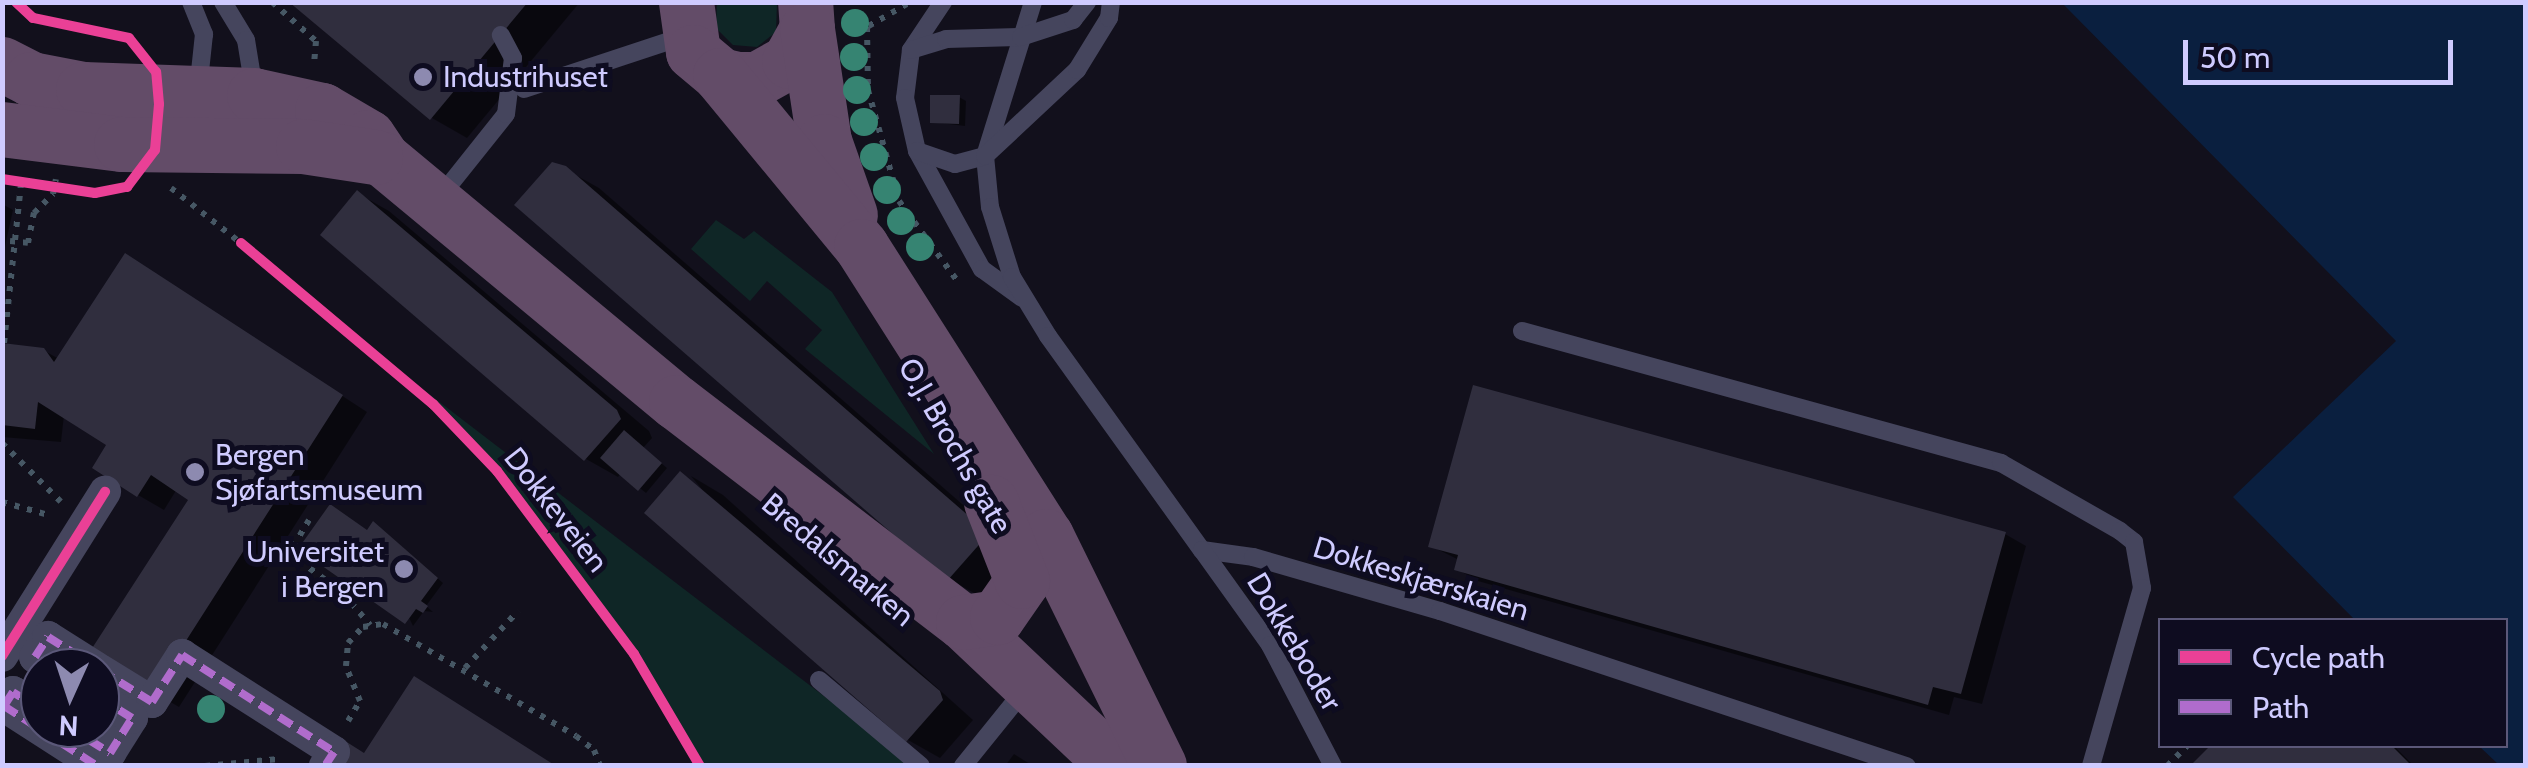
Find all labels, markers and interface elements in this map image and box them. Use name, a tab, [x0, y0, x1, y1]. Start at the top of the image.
scale bar	[2188, 20, 2458, 82]
text: 50 m	[2200, 39, 2270, 76]
place label: Industrihuset	[443, 59, 608, 95]
marker: Industrihuset	[412, 66, 434, 88]
street label: O.J. Brochs gate	[890, 352, 1020, 540]
place label: Bergen Sjøfartsmuseum	[215, 437, 423, 508]
street label: Dokkeveien	[496, 441, 616, 579]
marker: Bergen Sjøfartsmuseum	[184, 461, 206, 483]
street label: Bredalsmarken	[754, 486, 922, 634]
street label: Dokkeskjærskaien	[1309, 529, 1533, 629]
place label: Universitet i Bergen	[246, 534, 384, 604]
marker: Universitet i Bergen	[393, 558, 415, 580]
street label: Dokkeboder	[1239, 567, 1349, 717]
legend	[2158, 618, 2508, 748]
text: Cycle path	[2252, 639, 2385, 676]
north arrow	[20, 648, 120, 748]
text: Path	[2252, 689, 2309, 726]
text: N	[58, 708, 79, 743]

